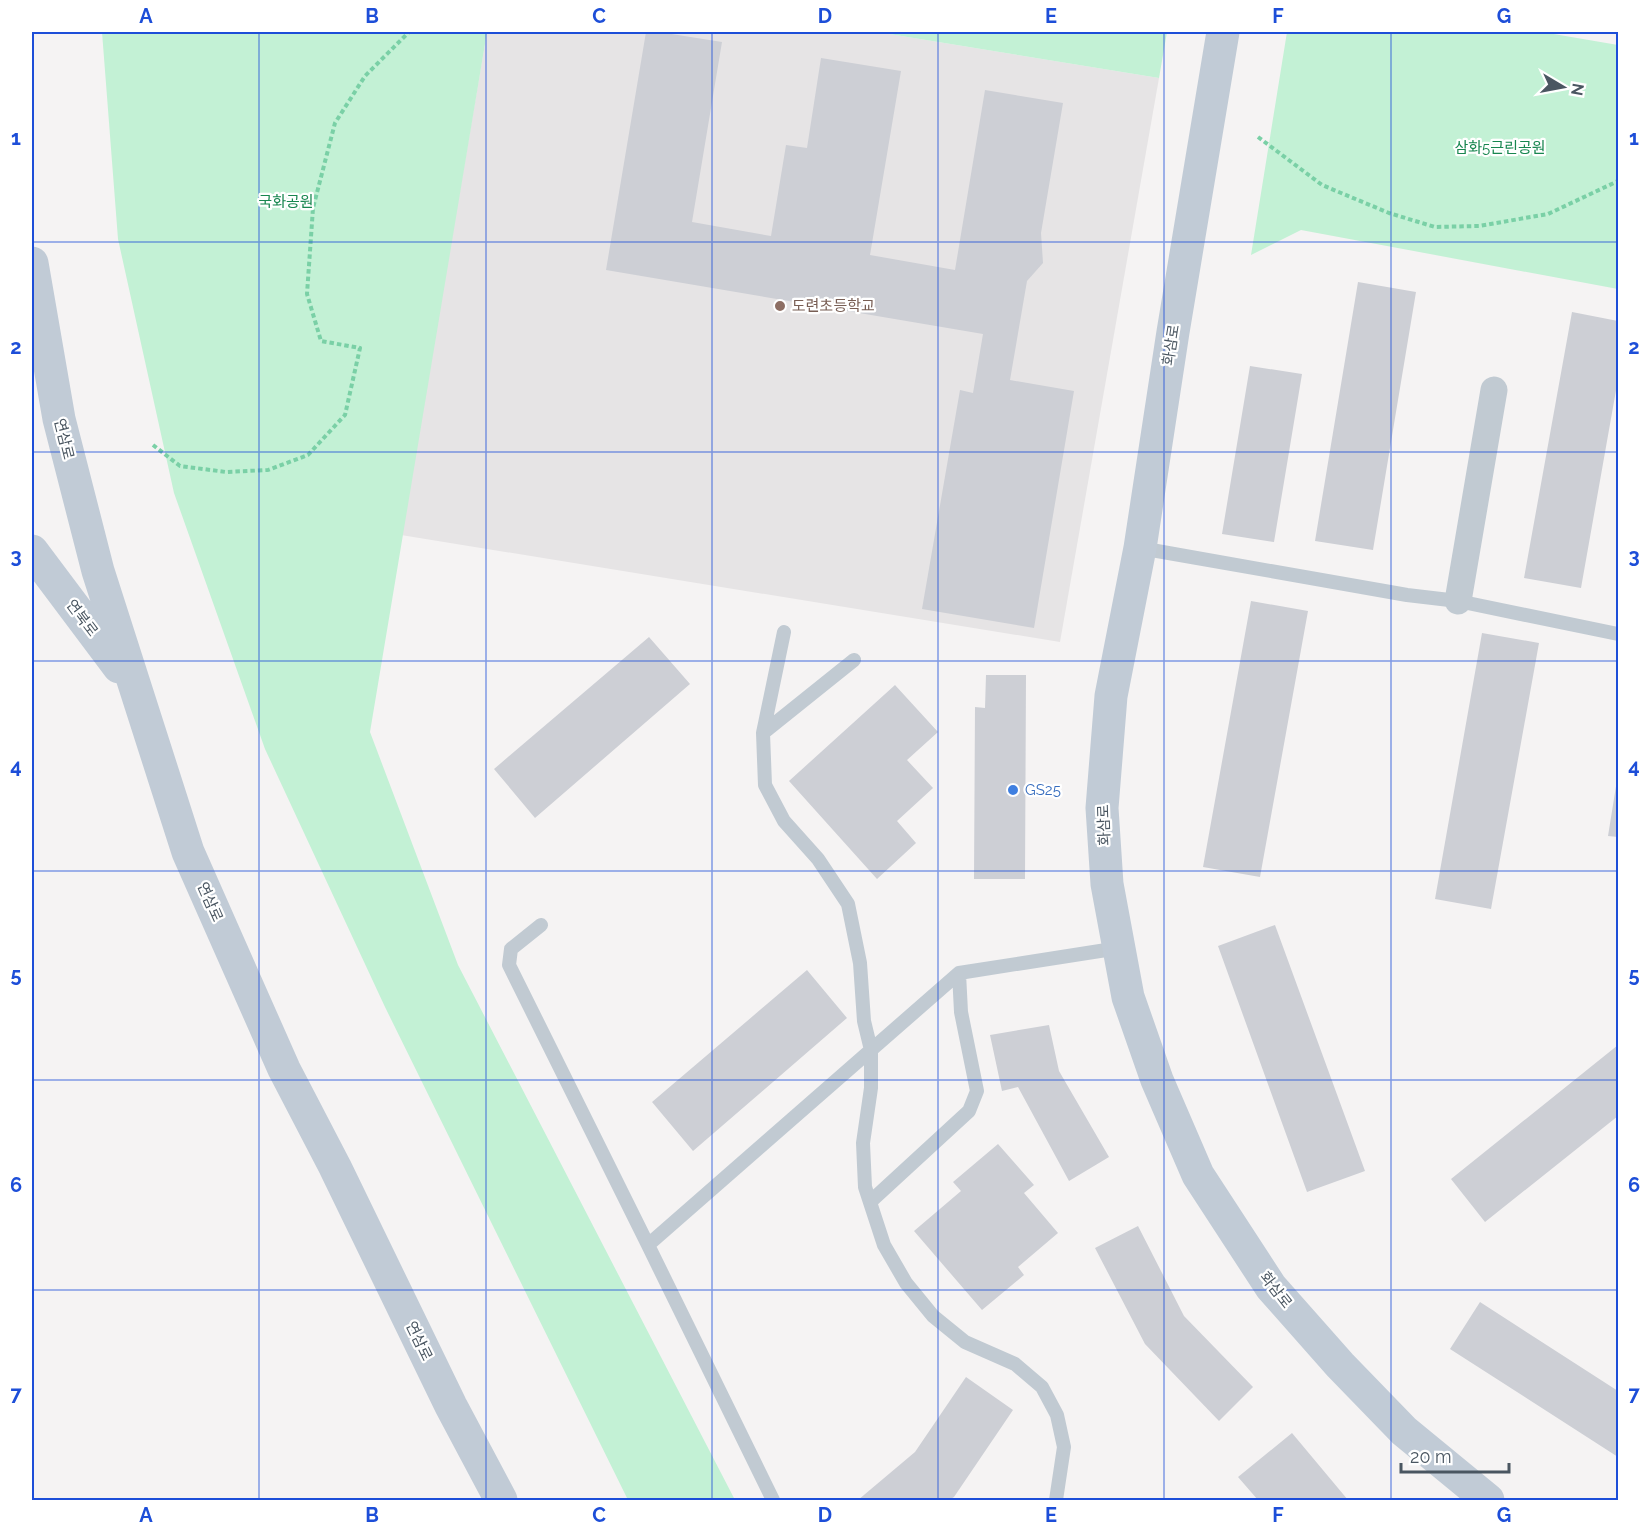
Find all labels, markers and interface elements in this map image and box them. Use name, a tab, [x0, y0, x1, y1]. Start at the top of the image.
text: A	[139, 4, 153, 28]
text: B	[365, 4, 379, 28]
text: C	[592, 4, 606, 28]
text: D	[818, 4, 832, 28]
text: E	[1045, 4, 1057, 28]
text: F	[1272, 4, 1284, 28]
text: G	[1497, 4, 1511, 28]
north arrow	[1533, 57, 1593, 117]
text: N	[1567, 82, 1588, 97]
text: 1	[11, 126, 21, 150]
text: 1	[1629, 126, 1639, 150]
park label: 삼화5근린공원	[1455, 139, 1545, 157]
park label: 국화공원	[258, 193, 314, 211]
place label: 도련초등학교	[792, 297, 875, 315]
marker: 도련초등학교	[773, 299, 787, 313]
street label: 화삼로	[1159, 323, 1183, 367]
text: 2	[10, 335, 22, 359]
text: 2	[1628, 335, 1640, 359]
street label: 연삼로	[50, 417, 78, 461]
text: 3	[10, 544, 22, 568]
text: 3	[1628, 544, 1640, 568]
street label: 연북로	[62, 596, 102, 640]
text: 4	[10, 754, 22, 778]
text: 4	[1628, 754, 1640, 778]
place label: GS25	[1025, 781, 1061, 799]
marker: GS25	[1006, 783, 1020, 797]
street label: 화삼로	[1094, 804, 1114, 846]
street label: 연삼로	[193, 879, 227, 925]
text: 5	[10, 963, 22, 987]
text: 5	[1628, 963, 1640, 987]
text: 6	[10, 1173, 22, 1197]
text: 6	[1628, 1173, 1640, 1197]
street label: 화삼로	[1256, 1268, 1296, 1312]
street label: 연삼로	[402, 1318, 436, 1364]
text: 7	[10, 1382, 22, 1406]
text: 7	[1628, 1382, 1640, 1406]
scale bar	[1401, 1436, 1509, 1474]
text: 20 m	[1410, 1446, 1452, 1467]
text: A	[139, 1503, 153, 1527]
text: B	[365, 1503, 379, 1527]
text: C	[592, 1503, 606, 1527]
text: D	[818, 1503, 832, 1527]
text: E	[1045, 1503, 1057, 1527]
text: F	[1272, 1503, 1284, 1527]
text: G	[1497, 1503, 1511, 1527]

